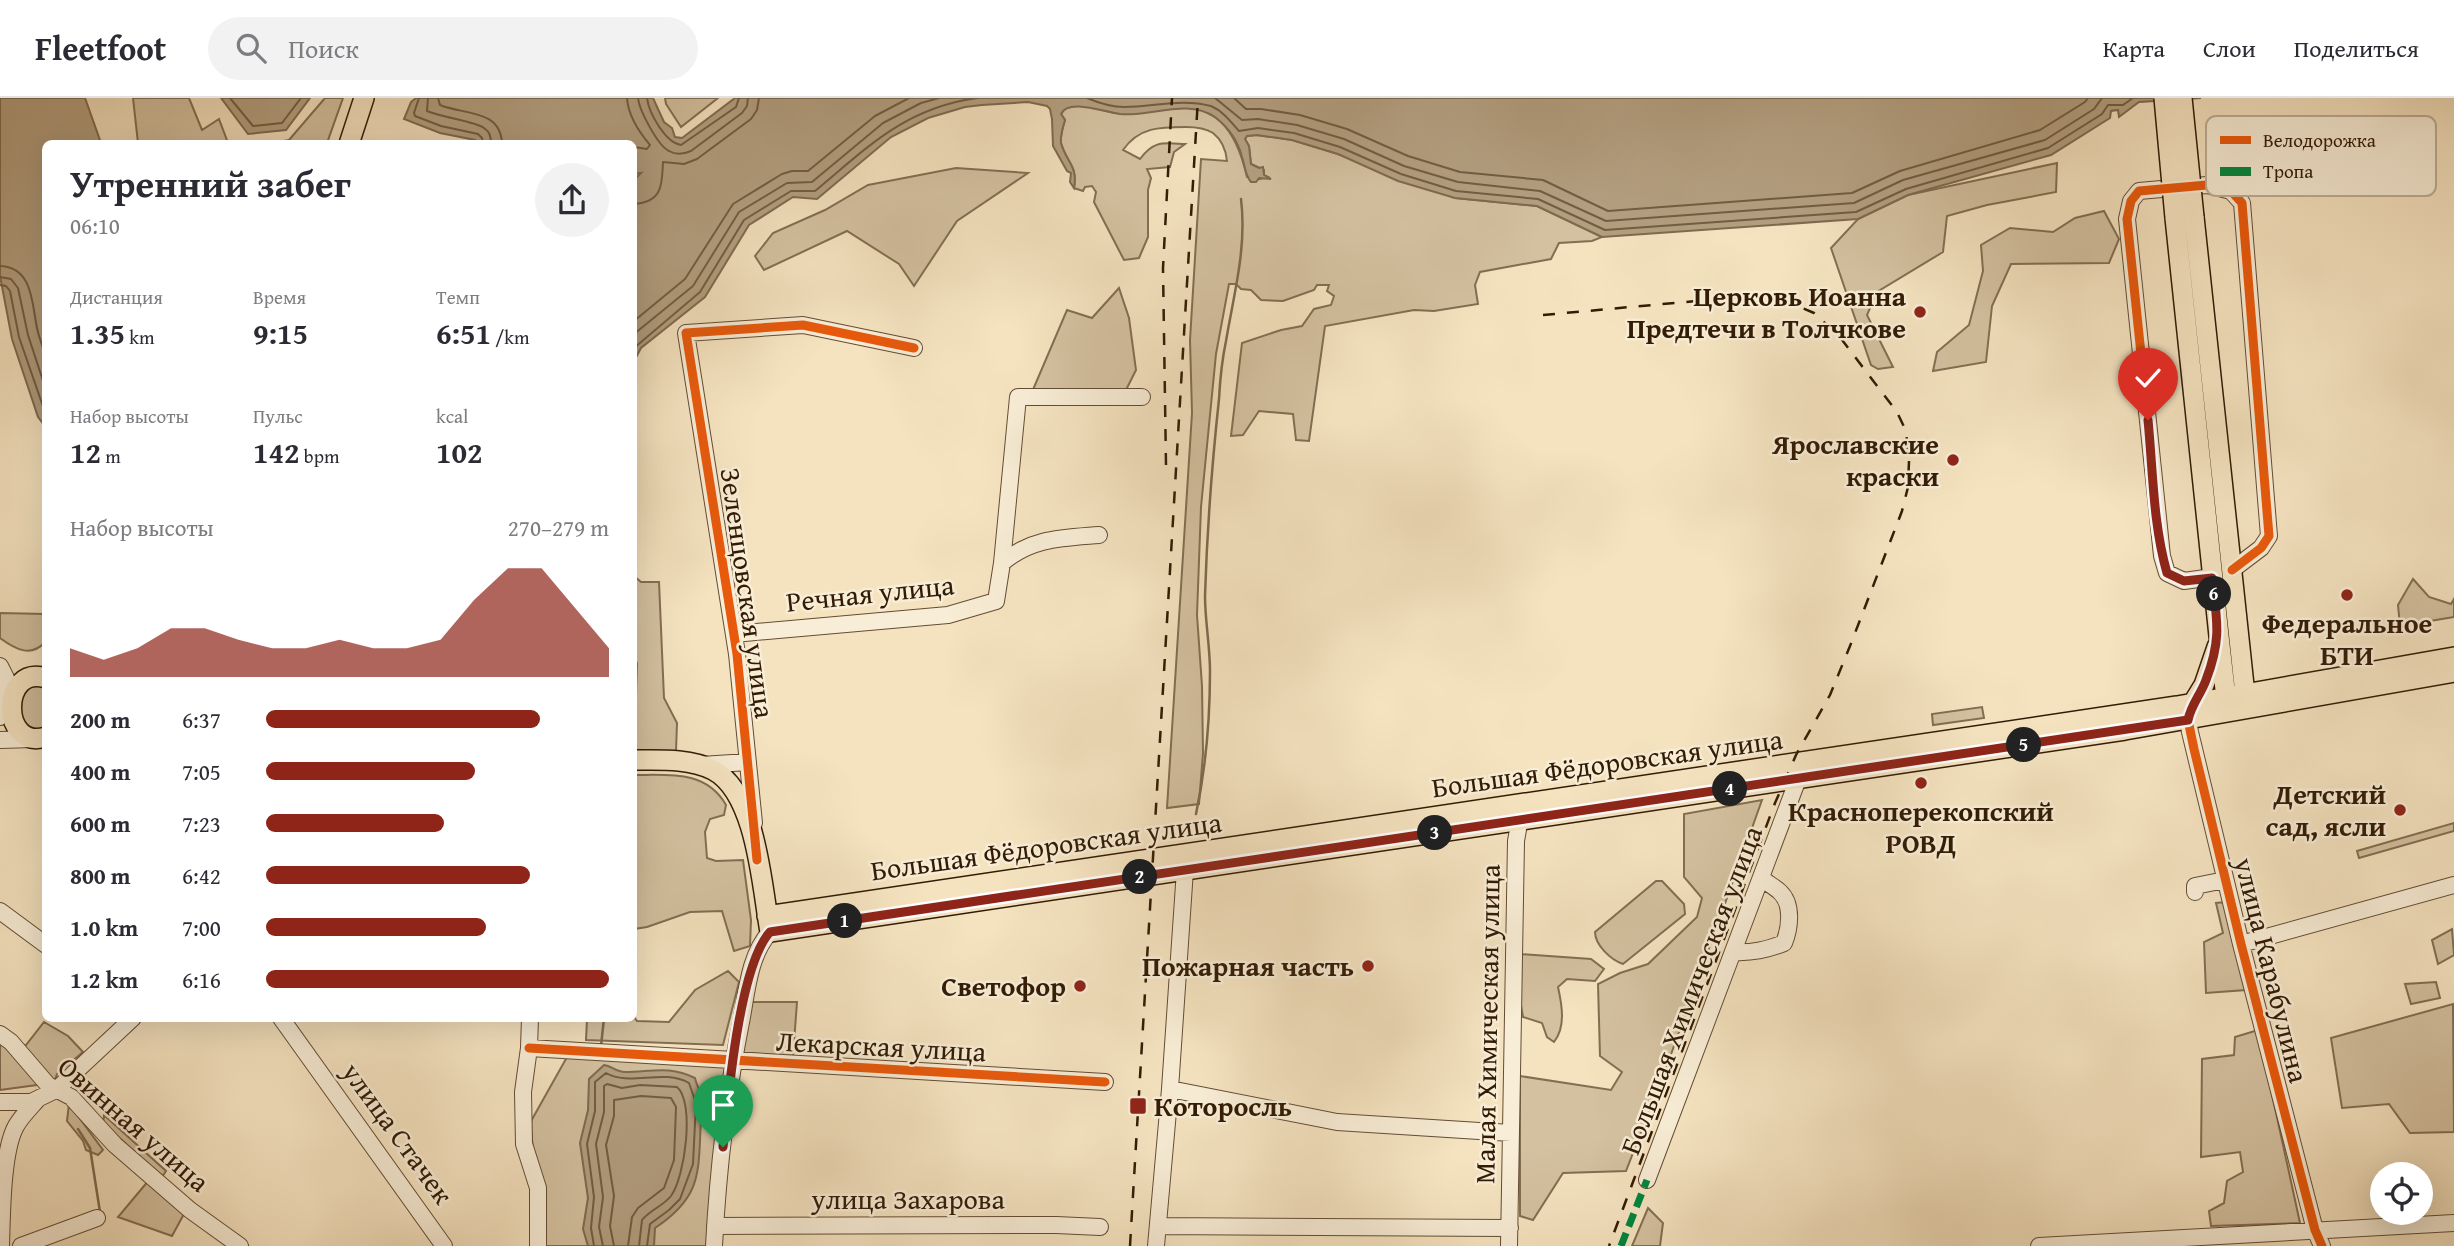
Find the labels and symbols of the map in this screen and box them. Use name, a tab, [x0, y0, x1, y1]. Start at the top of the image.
legend	[2206, 116, 2436, 196]
text: Велодорожка	[2263, 126, 2376, 154]
text: Тропа	[2263, 157, 2313, 185]
place label: Церковь Иоанна Предтечи в Толчкове	[1627, 275, 1907, 348]
marker: Церковь Иоанна Предтечи в Толчкове	[1912, 304, 1928, 320]
pin	[2118, 348, 2178, 420]
place label: Ярославские краски	[1771, 423, 1939, 496]
marker: Ярославские краски	[1945, 452, 1961, 468]
street label: Зеленцовская улица	[711, 465, 786, 722]
street label: Речная улица	[784, 563, 957, 622]
pin: 6	[2196, 576, 2232, 612]
marker: Федеральное БТИ	[2339, 587, 2355, 603]
place label: Федеральное БТИ	[2262, 602, 2432, 675]
street label: Большая Фёдоровская улица	[1429, 717, 1786, 807]
pin: 5	[2007, 728, 2042, 762]
pin: 4	[1712, 772, 1748, 806]
place label: Детский сад, ясли	[2266, 773, 2386, 846]
marker: Красноперекопский РОВД	[1913, 775, 1929, 791]
place label: Красноперекопский РОВД	[1788, 790, 2054, 863]
street label: Большая Фёдоровская улица	[868, 800, 1225, 890]
marker: Детский сад, ясли	[2392, 802, 2408, 818]
pin: 3	[1418, 816, 1452, 850]
street label: Большая Химическая улица	[1609, 819, 1772, 1160]
street label: улица Карабулина	[2224, 852, 2320, 1088]
pin: 2	[1122, 860, 1158, 894]
street label: Малая Химическая улица	[1463, 863, 1510, 1184]
pin: 1	[828, 904, 862, 938]
place label: Пожарная часть	[1142, 945, 1354, 986]
marker: Пожарная часть	[1360, 958, 1376, 974]
place label: Светофор	[941, 965, 1066, 1006]
marker: Светофор	[1072, 978, 1088, 994]
street label: Лекарская улица	[775, 1020, 988, 1072]
street label: Овинная улица	[50, 1046, 220, 1202]
street label: улица Стачек	[332, 1052, 464, 1212]
pin	[693, 1075, 753, 1147]
place label: Которосль	[1154, 1085, 1292, 1126]
marker: Которосль	[1128, 1096, 1148, 1116]
street label: улица Захарова	[810, 1178, 1005, 1219]

